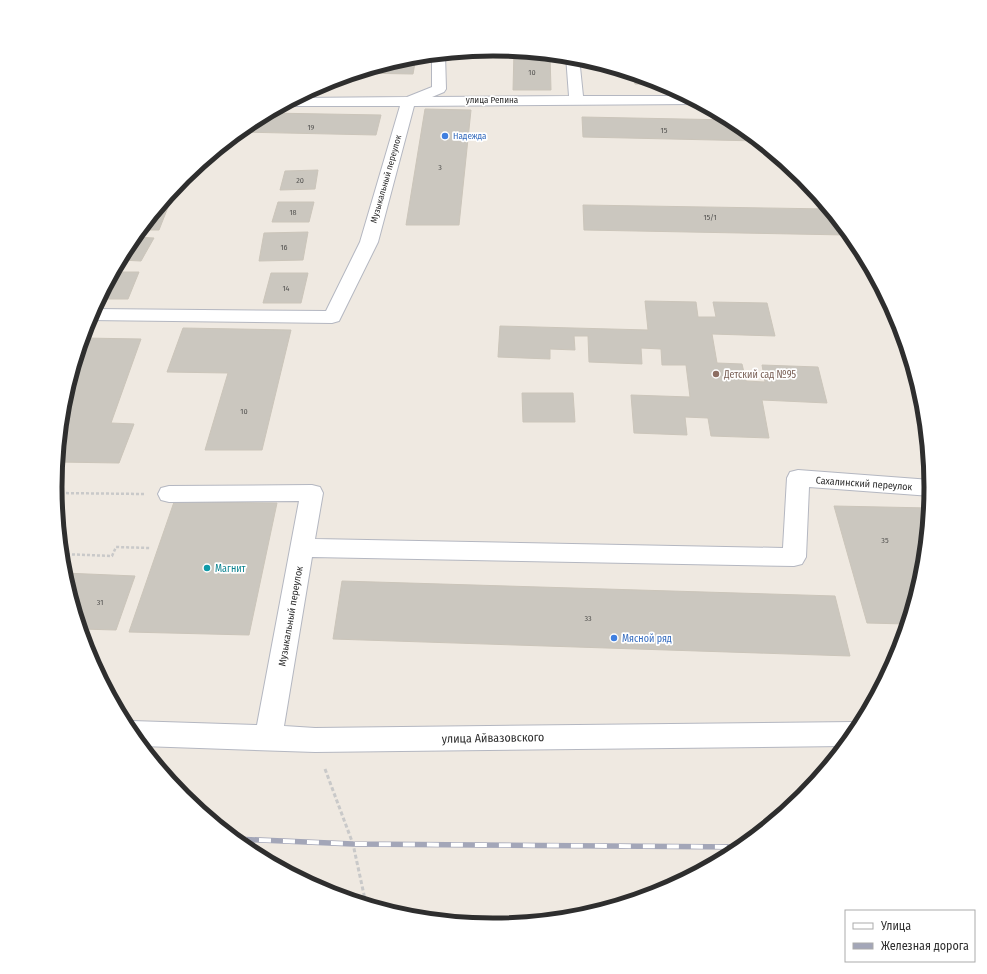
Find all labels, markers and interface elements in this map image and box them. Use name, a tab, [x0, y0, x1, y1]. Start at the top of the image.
house number: 10	[528, 68, 536, 77]
street label: улица Репина	[466, 95, 519, 105]
house number: 19	[307, 123, 315, 132]
house number: 15	[661, 126, 668, 135]
marker: Надежда	[440, 131, 450, 141]
place label: Надежда	[453, 131, 487, 141]
street label: Музыкальный переулок	[369, 133, 404, 224]
house number: 3	[438, 163, 442, 172]
house number: 20	[296, 176, 304, 185]
house number: 18	[289, 208, 297, 217]
house number: 15/1	[703, 213, 717, 222]
house number: 16	[280, 243, 288, 252]
house number: 14	[283, 284, 290, 293]
marker: Детский сад №95	[711, 369, 721, 379]
place label: Детский сад №95	[723, 369, 797, 381]
house number: 10	[240, 407, 248, 416]
street label: Сахалинский переулок	[815, 475, 913, 493]
house number: 35	[881, 536, 889, 545]
marker: Магнит	[202, 563, 212, 573]
place label: Магнит	[215, 563, 247, 575]
street label: Музыкальный переулок	[276, 565, 306, 667]
house number: 31	[97, 598, 103, 607]
house number: 33	[584, 614, 592, 623]
marker: Мясной ряд	[609, 633, 619, 643]
place label: Мясной ряд	[622, 633, 672, 645]
street label: улица Айвазовского	[442, 730, 544, 746]
legend	[845, 910, 975, 962]
text: Улица	[880, 919, 911, 933]
text: Железная дорога	[881, 939, 969, 953]

